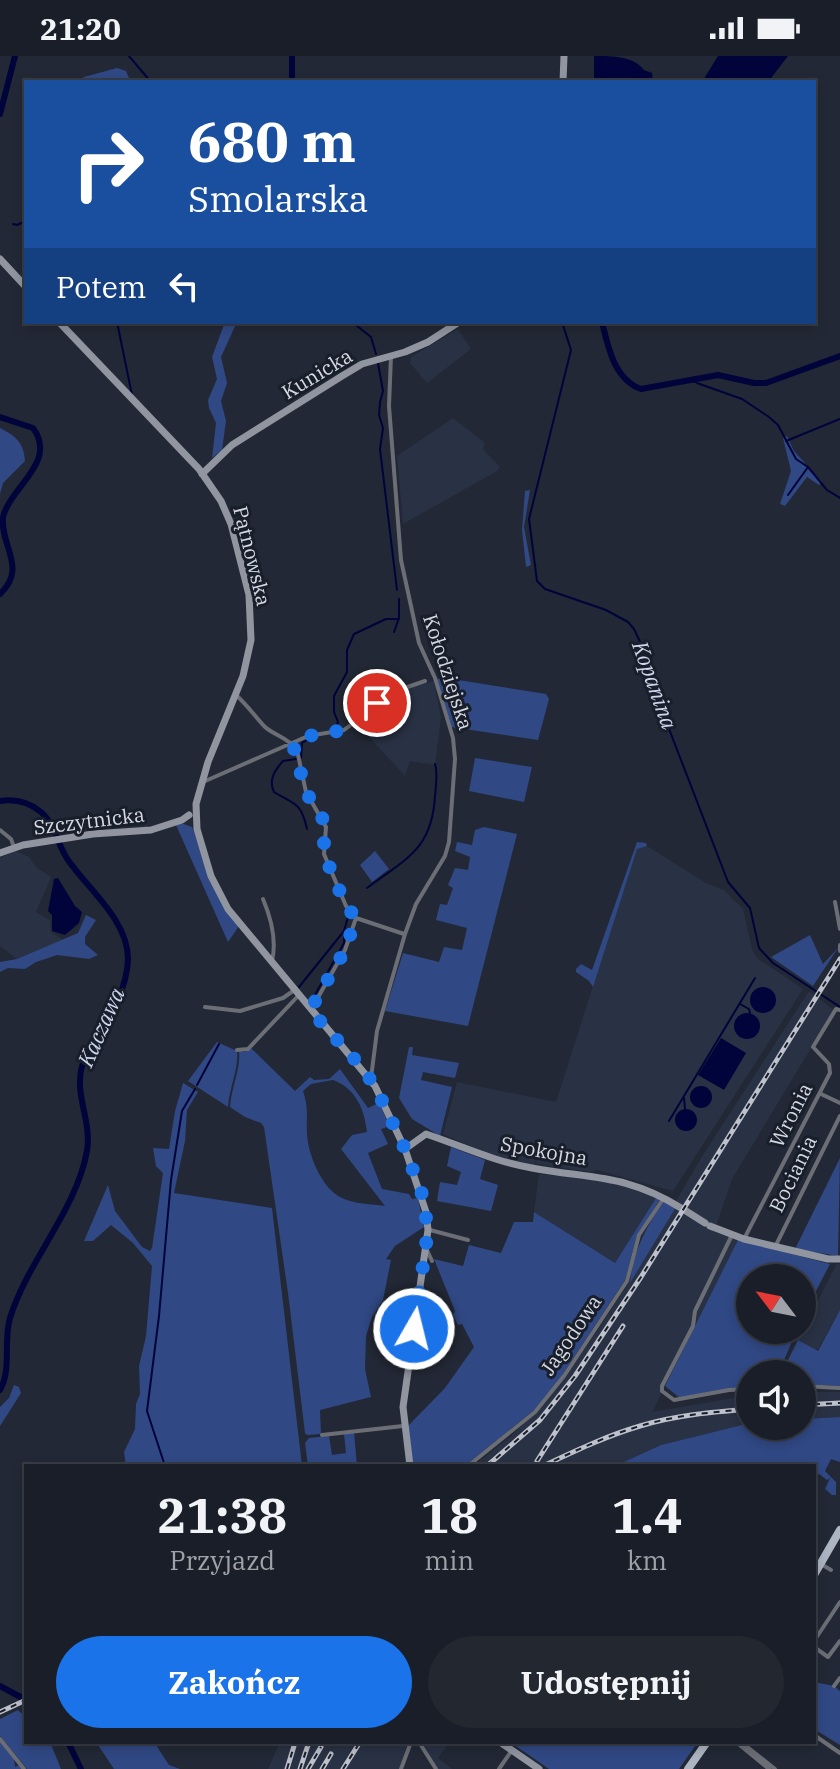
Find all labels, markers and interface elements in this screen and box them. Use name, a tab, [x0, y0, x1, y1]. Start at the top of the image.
text: 21:20	[40, 9, 121, 48]
text: 680 m	[188, 105, 356, 177]
icon: right	[56, 112, 160, 216]
text: Smolarska	[188, 175, 368, 222]
icon: left	[162, 264, 206, 308]
text: Potem	[56, 267, 146, 306]
street label: Kunicka	[276, 342, 357, 405]
street label: Pątnowska	[227, 503, 278, 609]
street label: Kołodziejska	[417, 610, 480, 733]
water label: Kopanina	[626, 636, 685, 733]
pin	[343, 669, 411, 737]
icon: arrive	[355, 681, 399, 725]
street label: Szczytnicka	[32, 800, 146, 841]
water label: Kaczawa	[70, 983, 131, 1072]
street label: Wronia	[763, 1078, 818, 1152]
street label: Spokojna	[498, 1130, 590, 1171]
street label: Bociania	[762, 1131, 823, 1217]
north arrow	[736, 1264, 816, 1344]
map controls	[736, 1264, 816, 1440]
position arrow	[372, 1287, 456, 1371]
street label: Jagodowa	[534, 1289, 607, 1380]
button: sound	[736, 1360, 816, 1440]
text: 21:38	[157, 1484, 287, 1546]
text: 18	[421, 1484, 478, 1546]
text: 1.4	[611, 1484, 683, 1546]
text: Przyjazd	[170, 1543, 275, 1577]
text: min	[425, 1543, 474, 1577]
text: km	[627, 1543, 667, 1577]
button: Zakończ	[56, 1636, 412, 1728]
button: Udostępnij	[428, 1636, 784, 1728]

